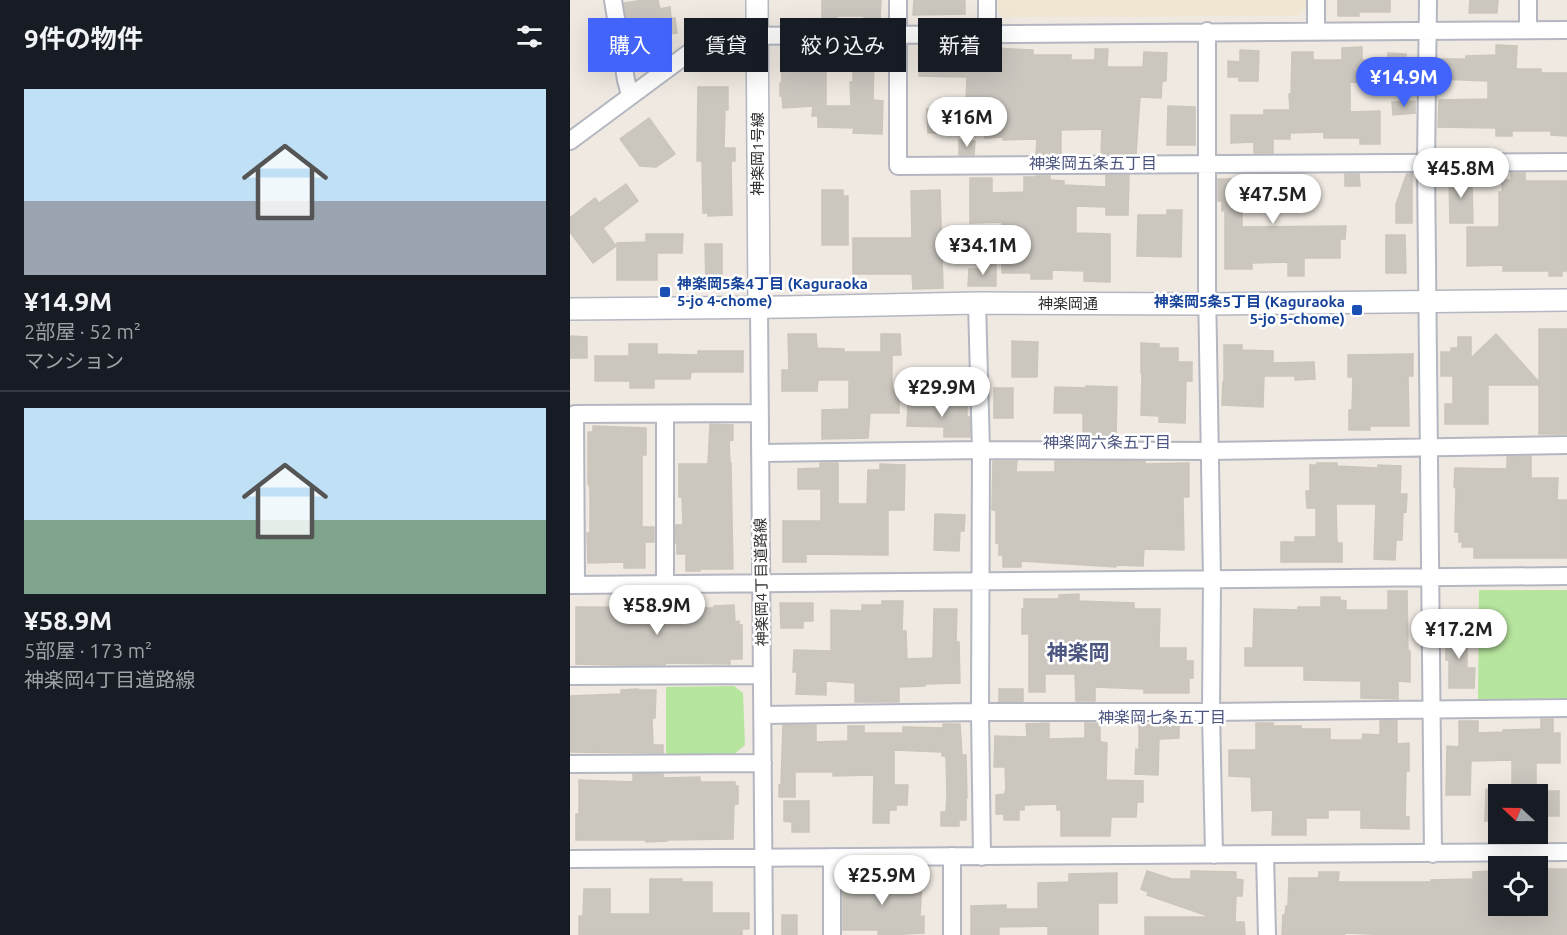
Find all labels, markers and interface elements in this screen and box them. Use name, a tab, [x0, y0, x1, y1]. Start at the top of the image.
chip: 購入	[588, 18, 672, 72]
chip: 賃貸	[684, 18, 768, 72]
chip: 絞り込み	[780, 18, 906, 72]
chip: 新着	[918, 18, 1002, 72]
icon: filters	[513, 20, 546, 53]
text: 9件の物件	[24, 24, 143, 53]
pin: ¥14.9M	[1355, 57, 1453, 108]
text: ¥14.9M	[1370, 65, 1438, 88]
pin: ¥16M	[931, 97, 1003, 148]
text: ¥16M	[941, 105, 993, 128]
street label: 神楽岡1号線	[749, 112, 766, 196]
icon: home	[231, 128, 339, 236]
pin: ¥45.8M	[1412, 148, 1510, 199]
district label: 神楽岡五条五丁目	[1029, 154, 1157, 172]
text: ¥45.8M	[1427, 156, 1495, 179]
pin: ¥47.5M	[1224, 174, 1322, 225]
text: ¥47.5M	[1239, 182, 1307, 205]
pin: ¥34.1M	[934, 225, 1032, 276]
text: ¥34.1M	[949, 233, 1017, 256]
place label: 神楽岡5条4丁目 (Kaguraoka 5-jo 4-chome)	[676, 275, 868, 309]
marker: 神楽岡5条4丁目 (Kaguraoka 5-jo 4-chome)	[658, 285, 672, 299]
text: ¥14.9M	[24, 287, 112, 316]
place label: 神楽岡5条5丁目 (Kaguraoka 5-jo 5-chome)	[1153, 293, 1345, 327]
street label: 神楽岡通	[1038, 295, 1098, 312]
marker: 神楽岡5条5丁目 (Kaguraoka 5-jo 5-chome)	[1350, 303, 1364, 317]
text: 2部屋 · 52 m²	[24, 320, 141, 343]
text: マンション	[24, 349, 124, 372]
pin: ¥29.9M	[893, 367, 991, 418]
text: ¥29.9M	[908, 375, 976, 398]
district label: 神楽岡六条五丁目	[1043, 433, 1171, 451]
icon: home	[231, 447, 339, 555]
street label: 神楽岡4丁目道路線	[751, 518, 771, 646]
pin: ¥58.9M	[608, 585, 706, 636]
text: ¥58.9M	[623, 593, 691, 616]
text: ¥58.9M	[24, 606, 112, 635]
pin: ¥17.2M	[1410, 609, 1508, 660]
text: ¥17.2M	[1425, 617, 1493, 640]
text: 5部屋 · 173 m²	[24, 639, 152, 662]
district label: 神楽岡	[1047, 640, 1110, 664]
text: 神楽岡4丁目道路線	[24, 668, 195, 691]
district label: 神楽岡七条五丁目	[1098, 708, 1226, 726]
north arrow	[1488, 784, 1548, 844]
map controls	[1488, 784, 1548, 916]
pin: ¥25.9M	[833, 855, 931, 906]
button: locate	[1488, 856, 1548, 916]
text: ¥25.9M	[848, 863, 916, 886]

